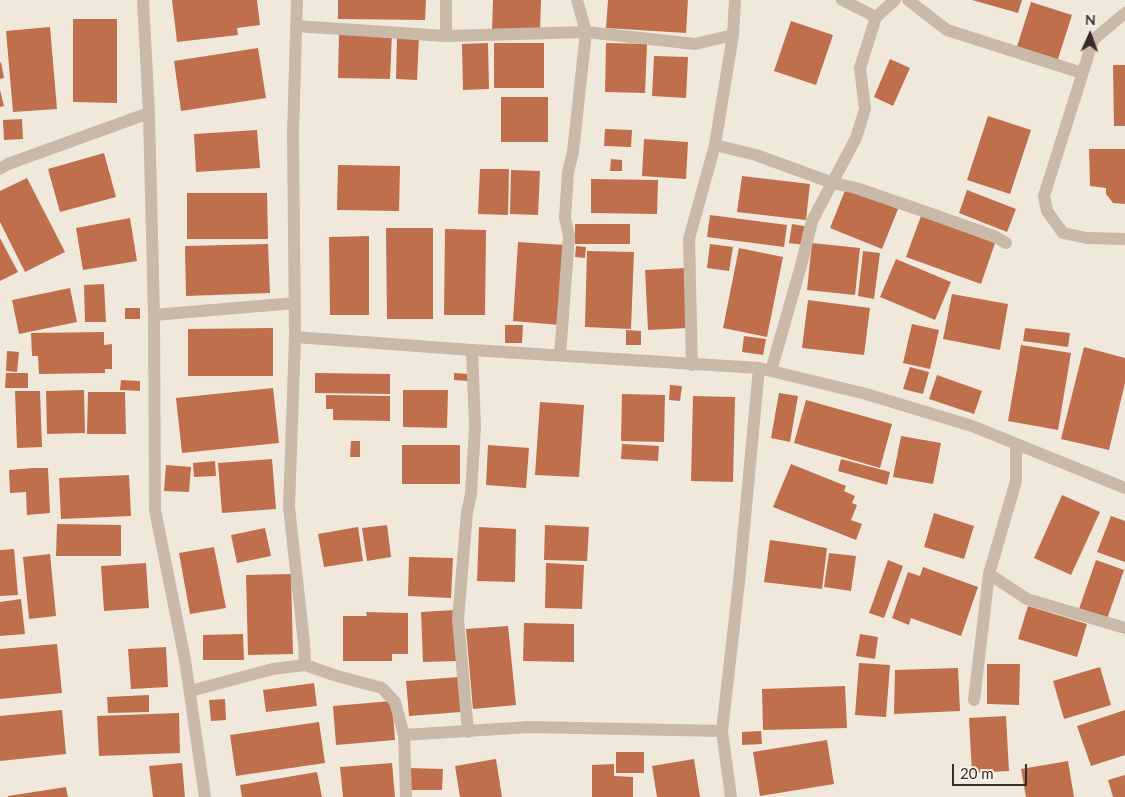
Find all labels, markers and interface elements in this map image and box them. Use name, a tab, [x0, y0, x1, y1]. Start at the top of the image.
north arrow	[1065, 10, 1115, 60]
text: N	[1085, 11, 1096, 28]
scale bar	[955, 754, 1030, 786]
text: 20 m	[960, 764, 994, 782]

